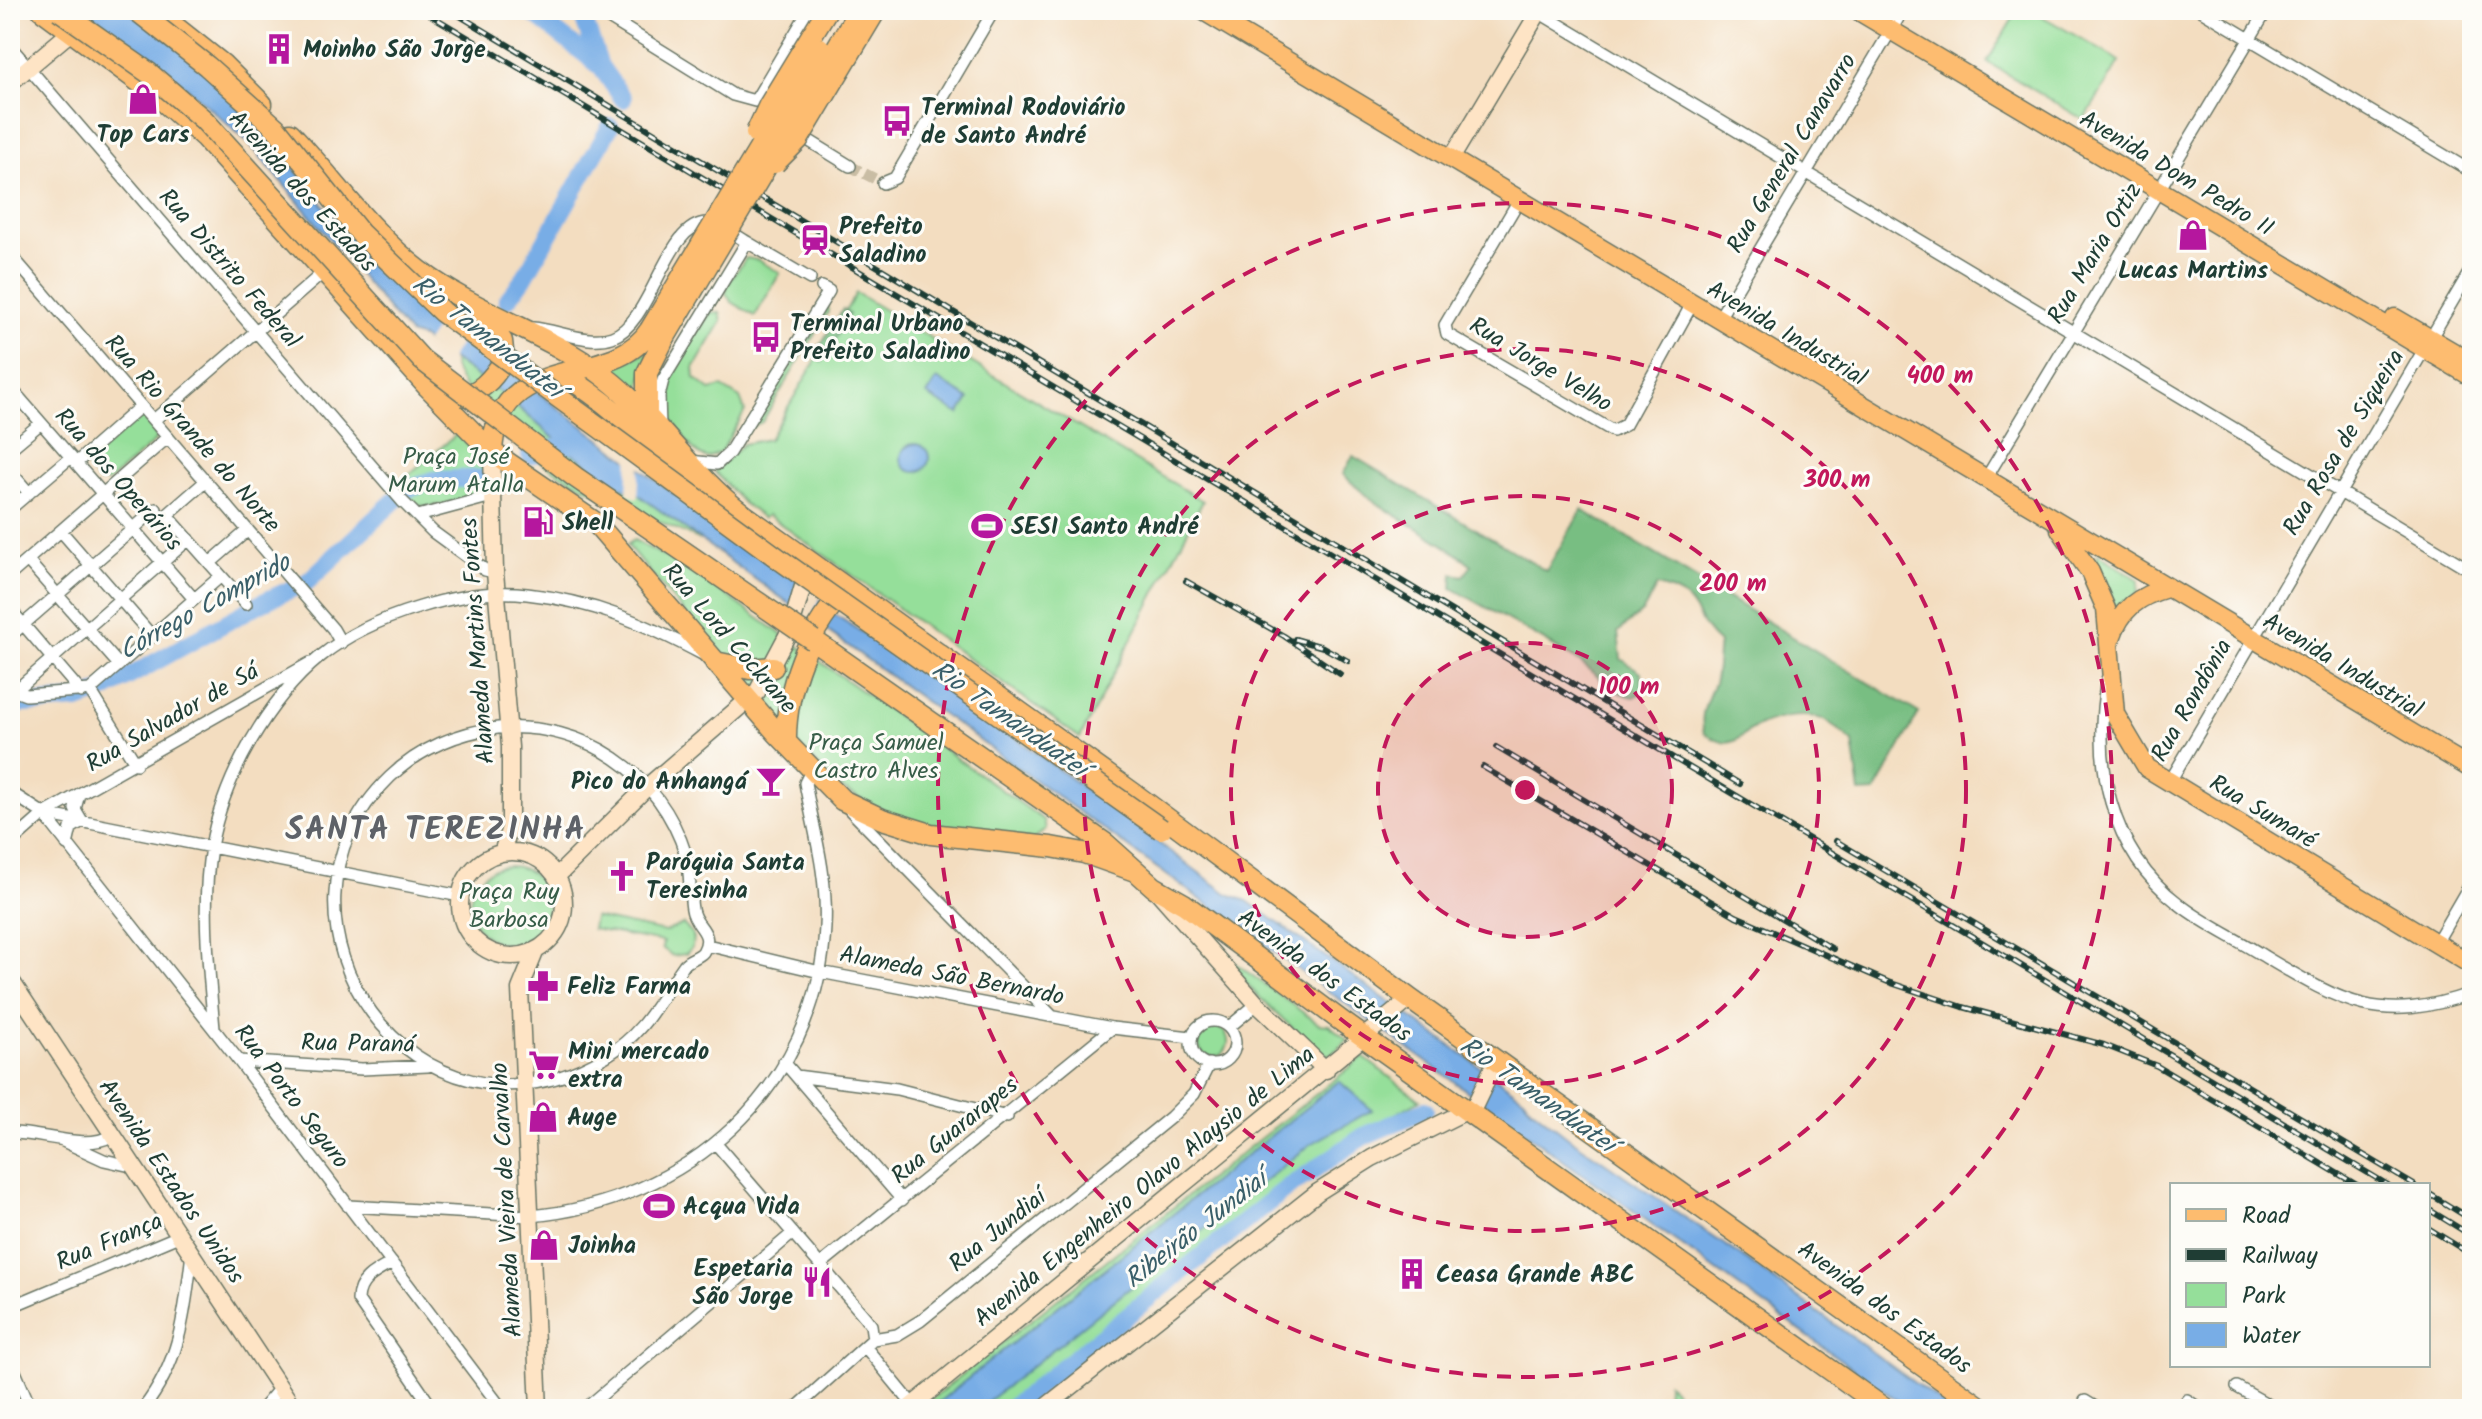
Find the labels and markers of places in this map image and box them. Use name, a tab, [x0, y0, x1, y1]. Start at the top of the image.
place label: Moinho São Jorge	[303, 31, 486, 70]
building icon: Moinho São Jorge	[262, 32, 296, 66]
shop icon: Top Cars	[126, 82, 160, 116]
place label: Terminal Rodoviário de Santo André	[921, 89, 1125, 156]
bus stop icon: Terminal Rodoviário de Santo André	[880, 104, 914, 138]
place label: Top Cars	[96, 116, 190, 155]
place label: Prefeito Saladino	[839, 208, 927, 275]
shop icon: Lucas Martins	[2176, 218, 2210, 252]
station icon: Prefeito Saladino	[798, 223, 832, 257]
place label: Lucas Martins	[2118, 252, 2268, 291]
place label: Terminal Urbano Prefeito Saladino	[790, 305, 971, 372]
bus stop icon: Terminal Urbano Prefeito Saladino	[749, 320, 783, 354]
place label: Shell	[562, 504, 614, 543]
fuel station icon: Shell	[521, 505, 555, 539]
place label: SESI Santo André	[1011, 508, 1199, 547]
sports icon: SESI Santo André	[970, 509, 1004, 543]
place label: Pico do Anhangá	[571, 763, 750, 802]
bar icon: Pico do Anhangá	[754, 764, 788, 798]
centre of rings	[1511, 776, 1539, 804]
place label: Paróquia Santa Teresinha	[646, 844, 805, 911]
church icon: Paróquia Santa Teresinha	[605, 859, 639, 893]
place label: Feliz Farma	[567, 968, 691, 1007]
pharmacy icon: Feliz Farma	[526, 969, 560, 1003]
place label: Mini mercado extra	[568, 1033, 709, 1100]
supermarket icon: Mini mercado extra	[527, 1048, 561, 1082]
place label: Auge	[567, 1099, 617, 1138]
shop icon: Auge	[526, 1100, 560, 1134]
place label: Acqua Vida	[683, 1188, 800, 1227]
sports icon: Acqua Vida	[642, 1189, 676, 1223]
place label: Joinha	[568, 1227, 636, 1266]
shop icon: Joinha	[527, 1228, 561, 1262]
place label: Espetaria São Jorge	[693, 1250, 793, 1317]
place label: Ceasa Grande ABC	[1436, 1256, 1635, 1295]
building icon: Ceasa Grande ABC	[1395, 1257, 1429, 1291]
restaurant icon: Espetaria São Jorge	[800, 1265, 834, 1299]

